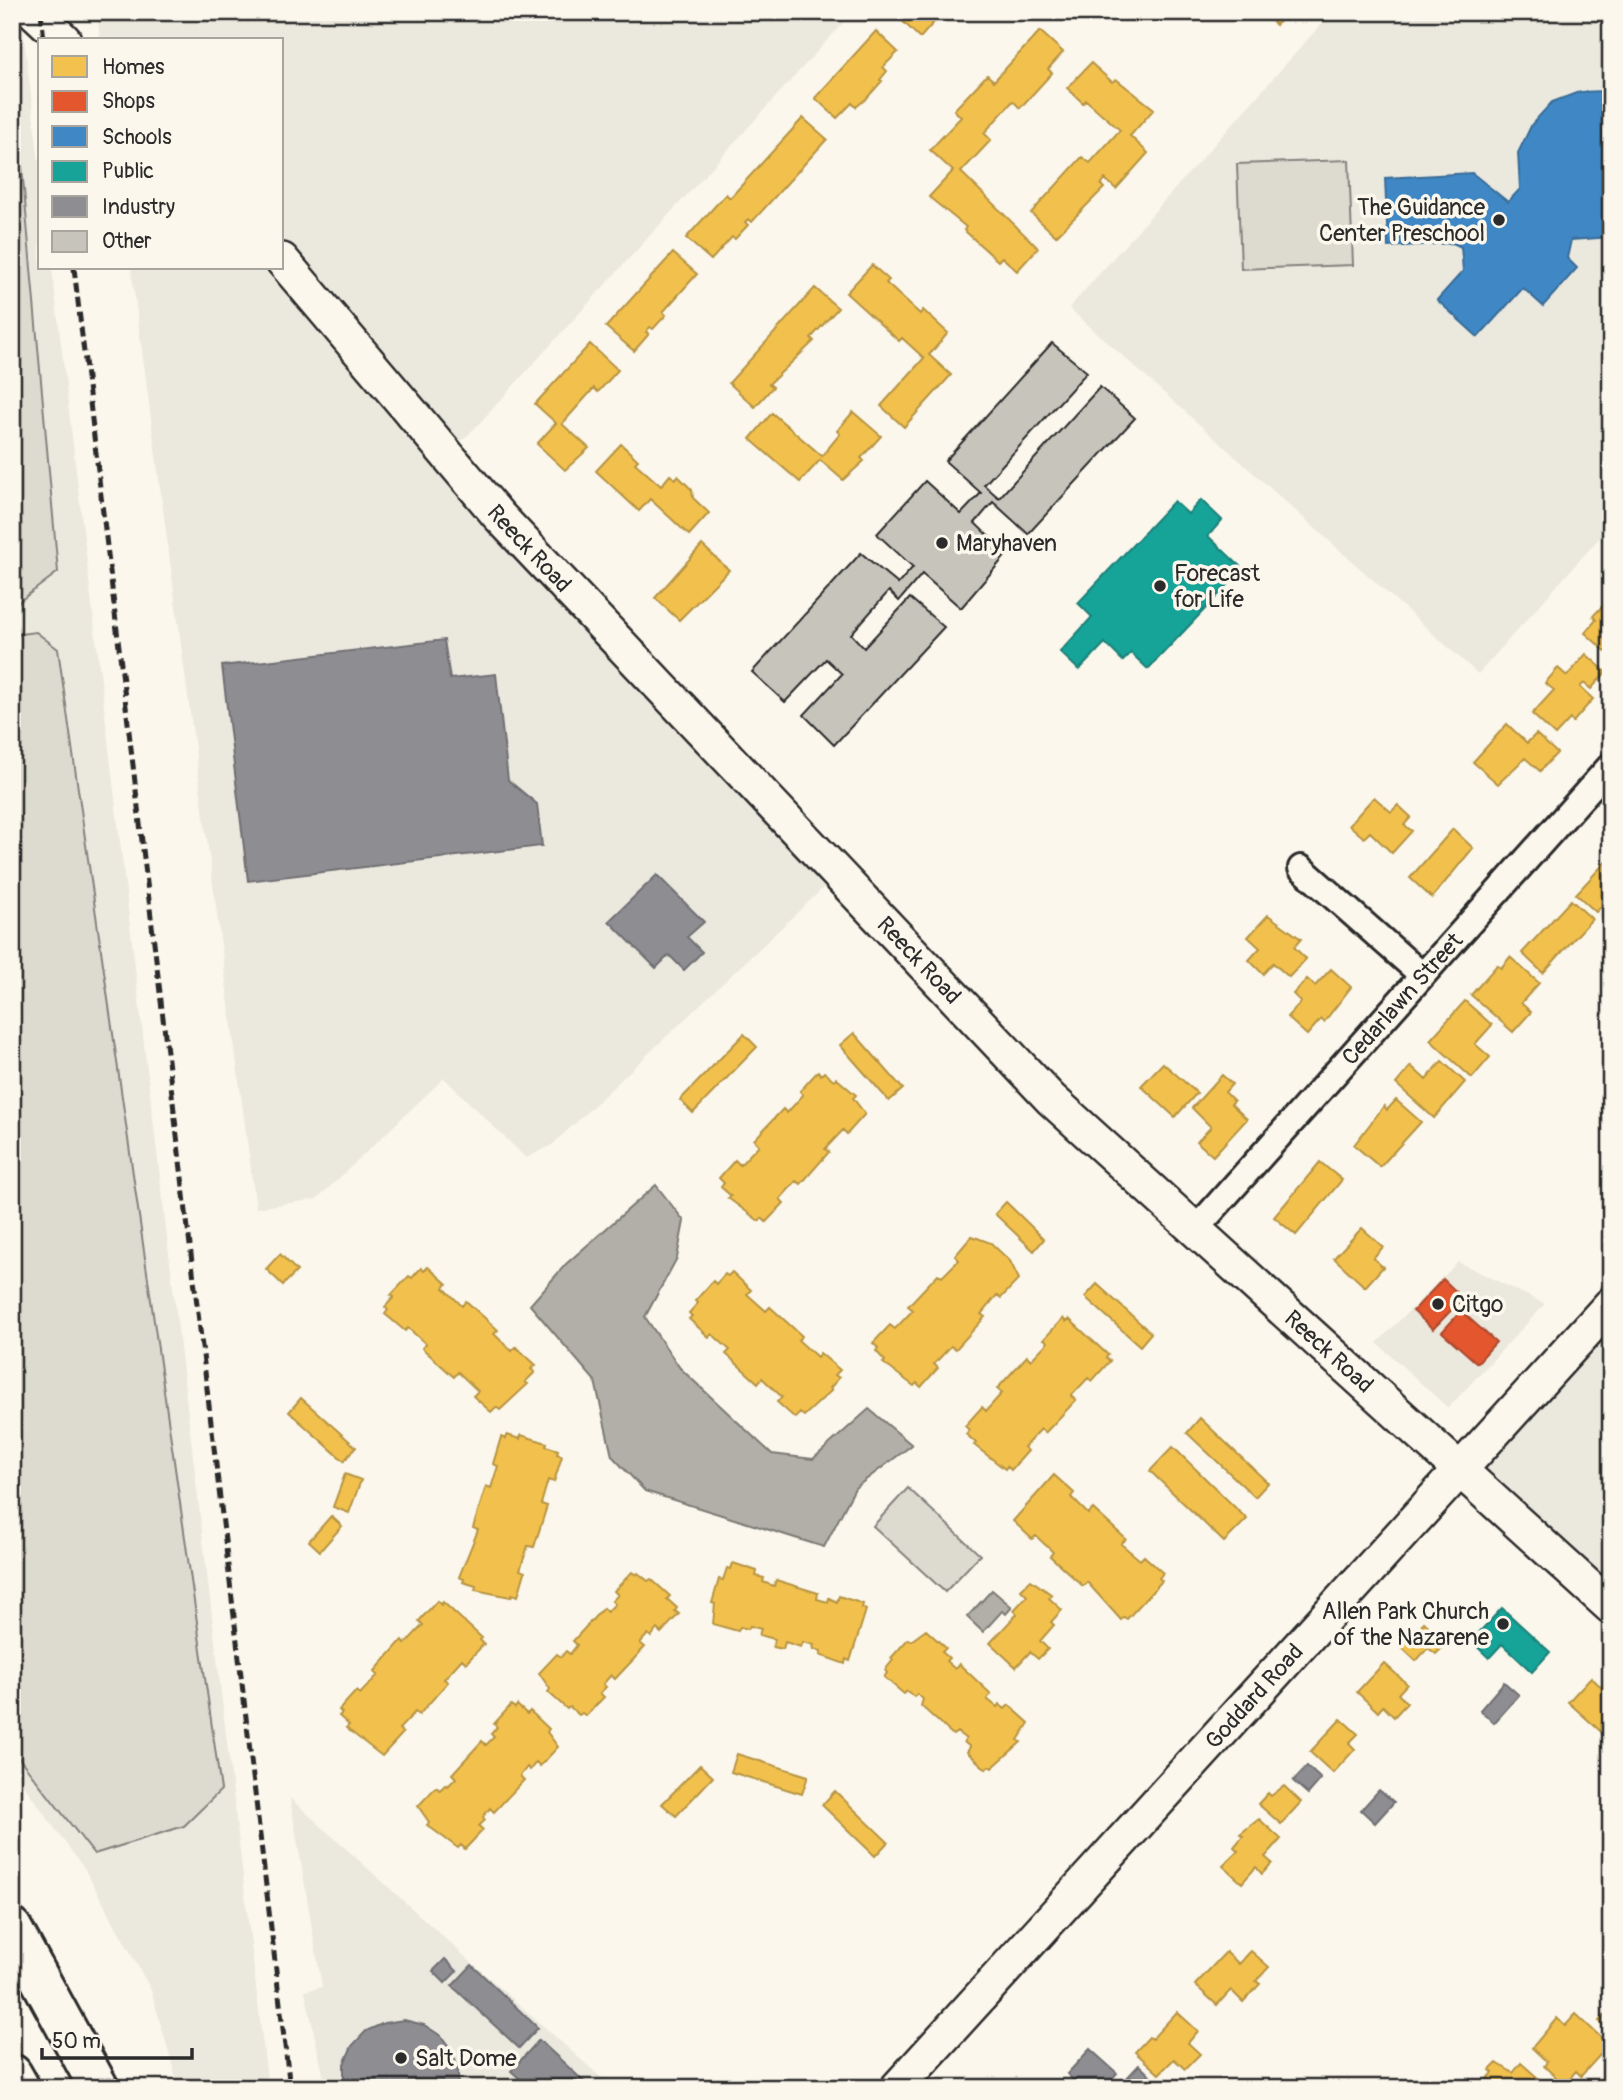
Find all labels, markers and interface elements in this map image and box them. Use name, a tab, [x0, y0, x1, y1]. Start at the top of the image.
legend	[38, 38, 284, 270]
text: Homes	[102, 54, 165, 81]
text: Shops	[102, 88, 155, 115]
text: Schools	[102, 124, 172, 151]
text: Public	[102, 158, 154, 185]
place label: The Guidance Center Preschool	[1319, 193, 1486, 248]
text: Industry	[102, 194, 175, 221]
marker: The Guidance Center Preschool	[1491, 212, 1507, 228]
text: Other	[102, 228, 152, 255]
street label: Reeck Road	[481, 499, 577, 598]
place label: Maryhaven	[956, 529, 1057, 558]
marker: Maryhaven	[934, 535, 950, 551]
place label: Forecast for Life	[1174, 559, 1261, 614]
marker: Forecast for Life	[1152, 578, 1168, 594]
street label: Reeck Road	[871, 910, 967, 1010]
street label: Cedarlawn Street	[1336, 926, 1470, 1071]
place label: Citgo	[1452, 1290, 1503, 1319]
marker: Citgo	[1430, 1296, 1446, 1312]
street label: Reeck Road	[1278, 1304, 1379, 1399]
place label: Allen Park Church of the Nazarene	[1322, 1597, 1490, 1652]
marker: Allen Park Church of the Nazarene	[1495, 1616, 1511, 1632]
street label: Goddard Road	[1199, 1638, 1310, 1755]
scale bar	[42, 2016, 192, 2060]
text: 50 m	[52, 2028, 101, 2055]
place label: Salt Dome	[415, 2044, 517, 2073]
marker: Salt Dome	[393, 2050, 409, 2066]

